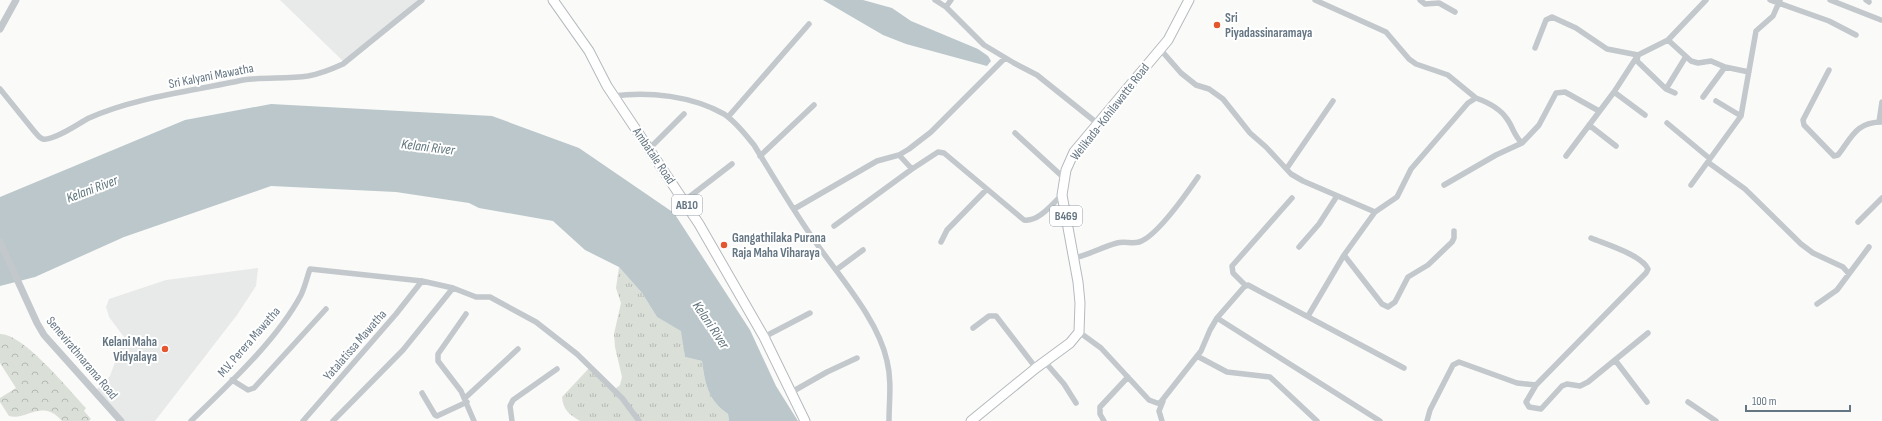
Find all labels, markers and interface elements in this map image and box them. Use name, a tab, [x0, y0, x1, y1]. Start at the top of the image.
place label: Sri Piyadassinaramaya	[1225, 10, 1312, 41]
marker: Sri Piyadassinaramaya	[1212, 20, 1222, 30]
street label: Sri Kalyani Mawatha	[167, 60, 255, 92]
street label: Welikada-Kohilawatte Road	[1067, 60, 1153, 164]
street label: Ambatale Road	[629, 124, 679, 187]
water label: Kelani River	[400, 135, 457, 159]
water label: Kelani River	[64, 171, 121, 207]
road number: AB10	[672, 195, 702, 215]
road number: B469	[1050, 206, 1082, 226]
place label: Gangathilaka Purana Raja Maha Viharaya	[732, 230, 826, 261]
marker: Gangathilaka Purana Raja Maha Viharaya	[719, 240, 729, 250]
water label: Kelani River	[689, 298, 734, 353]
street label: M.V. Perera Mawatha	[214, 304, 284, 380]
street label: Yatalatissa Mawatha	[320, 306, 390, 384]
street label: Senevirathnarama Road	[43, 313, 121, 403]
place label: Kelani Maha Vidyalaya	[102, 334, 157, 365]
marker: Kelani Maha Vidyalaya	[160, 344, 170, 354]
scale bar	[1746, 387, 1850, 413]
text: 100 m	[1752, 394, 1777, 409]

